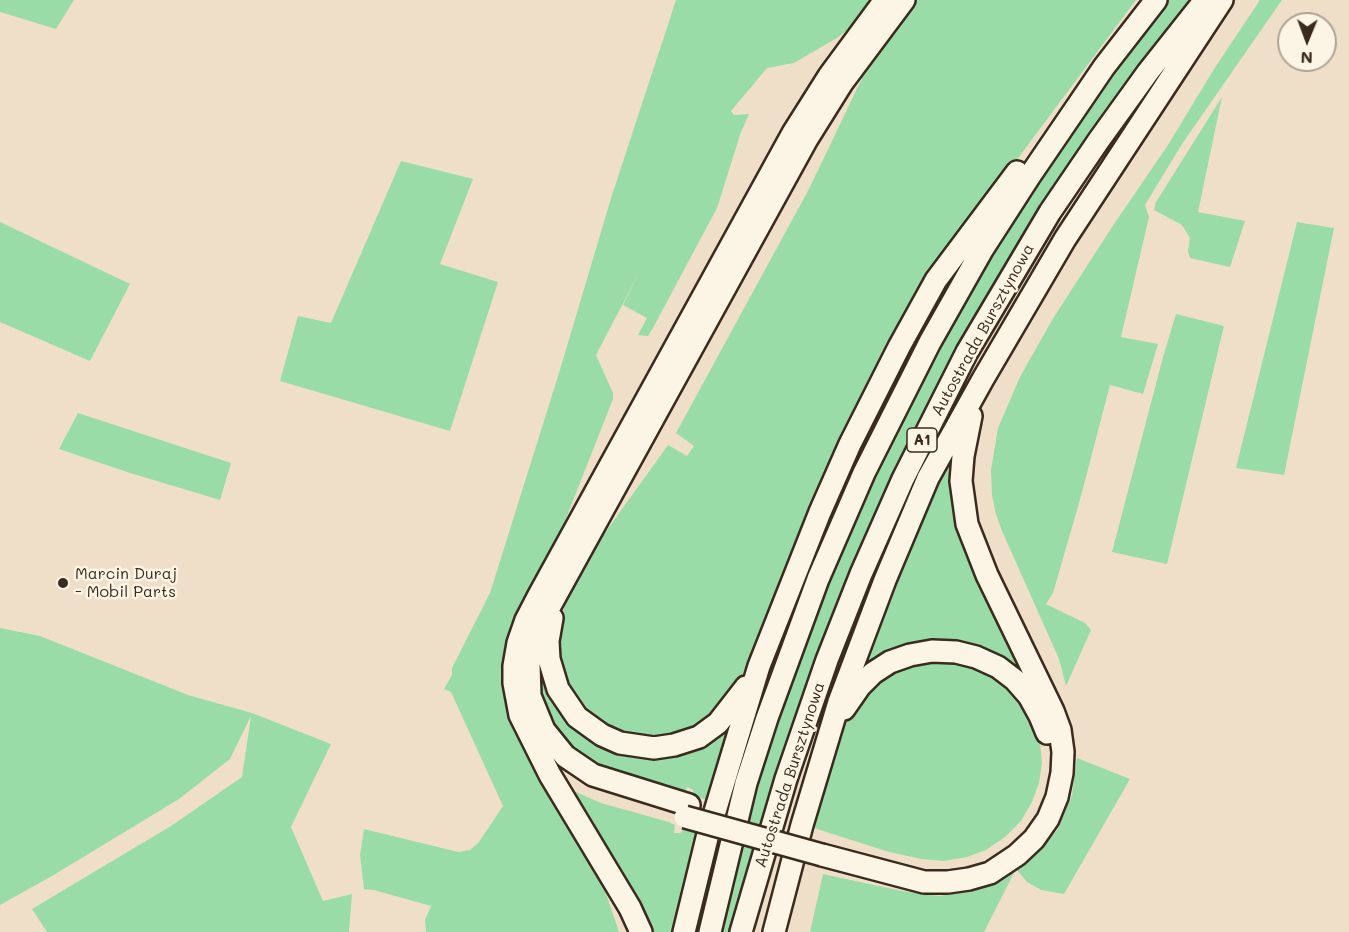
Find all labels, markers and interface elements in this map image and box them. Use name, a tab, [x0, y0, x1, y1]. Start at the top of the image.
north arrow	[1277, 12, 1337, 72]
text: N	[1300, 48, 1313, 69]
street label: Autostrada Bursztynowa	[928, 241, 1038, 419]
road number: A1	[907, 428, 937, 452]
place label: Marcin Duraj - Mobil Parts	[75, 564, 177, 602]
marker: Marcin Duraj - Mobil Parts	[56, 576, 70, 590]
street label: Autostrada Bursztynowa	[751, 680, 829, 870]

